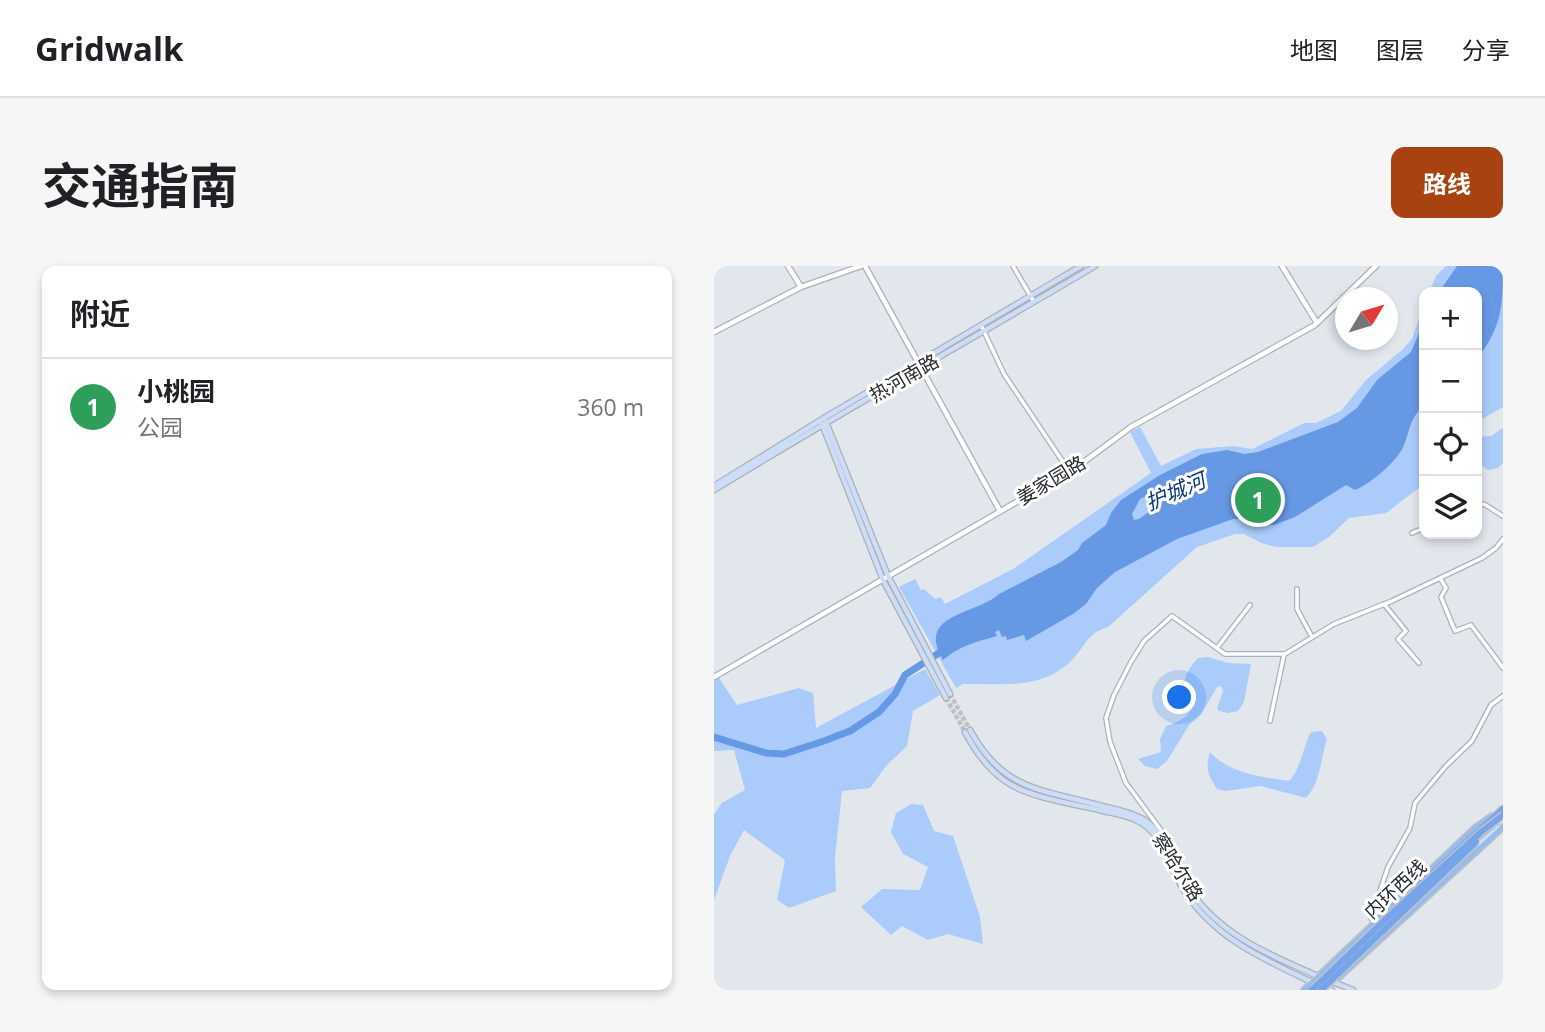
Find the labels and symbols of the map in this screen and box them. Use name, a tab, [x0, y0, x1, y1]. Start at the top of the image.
north arrow	[1335, 287, 1398, 350]
street label: 热河南路	[865, 348, 943, 408]
street label: 姜家园路	[1012, 449, 1090, 511]
water label: 护城河	[1141, 464, 1213, 516]
pin: 1	[1235, 474, 1281, 526]
your location	[1162, 680, 1196, 714]
street label: 察哈尔路	[1147, 828, 1209, 906]
street label: 内环西线	[1358, 854, 1432, 924]

